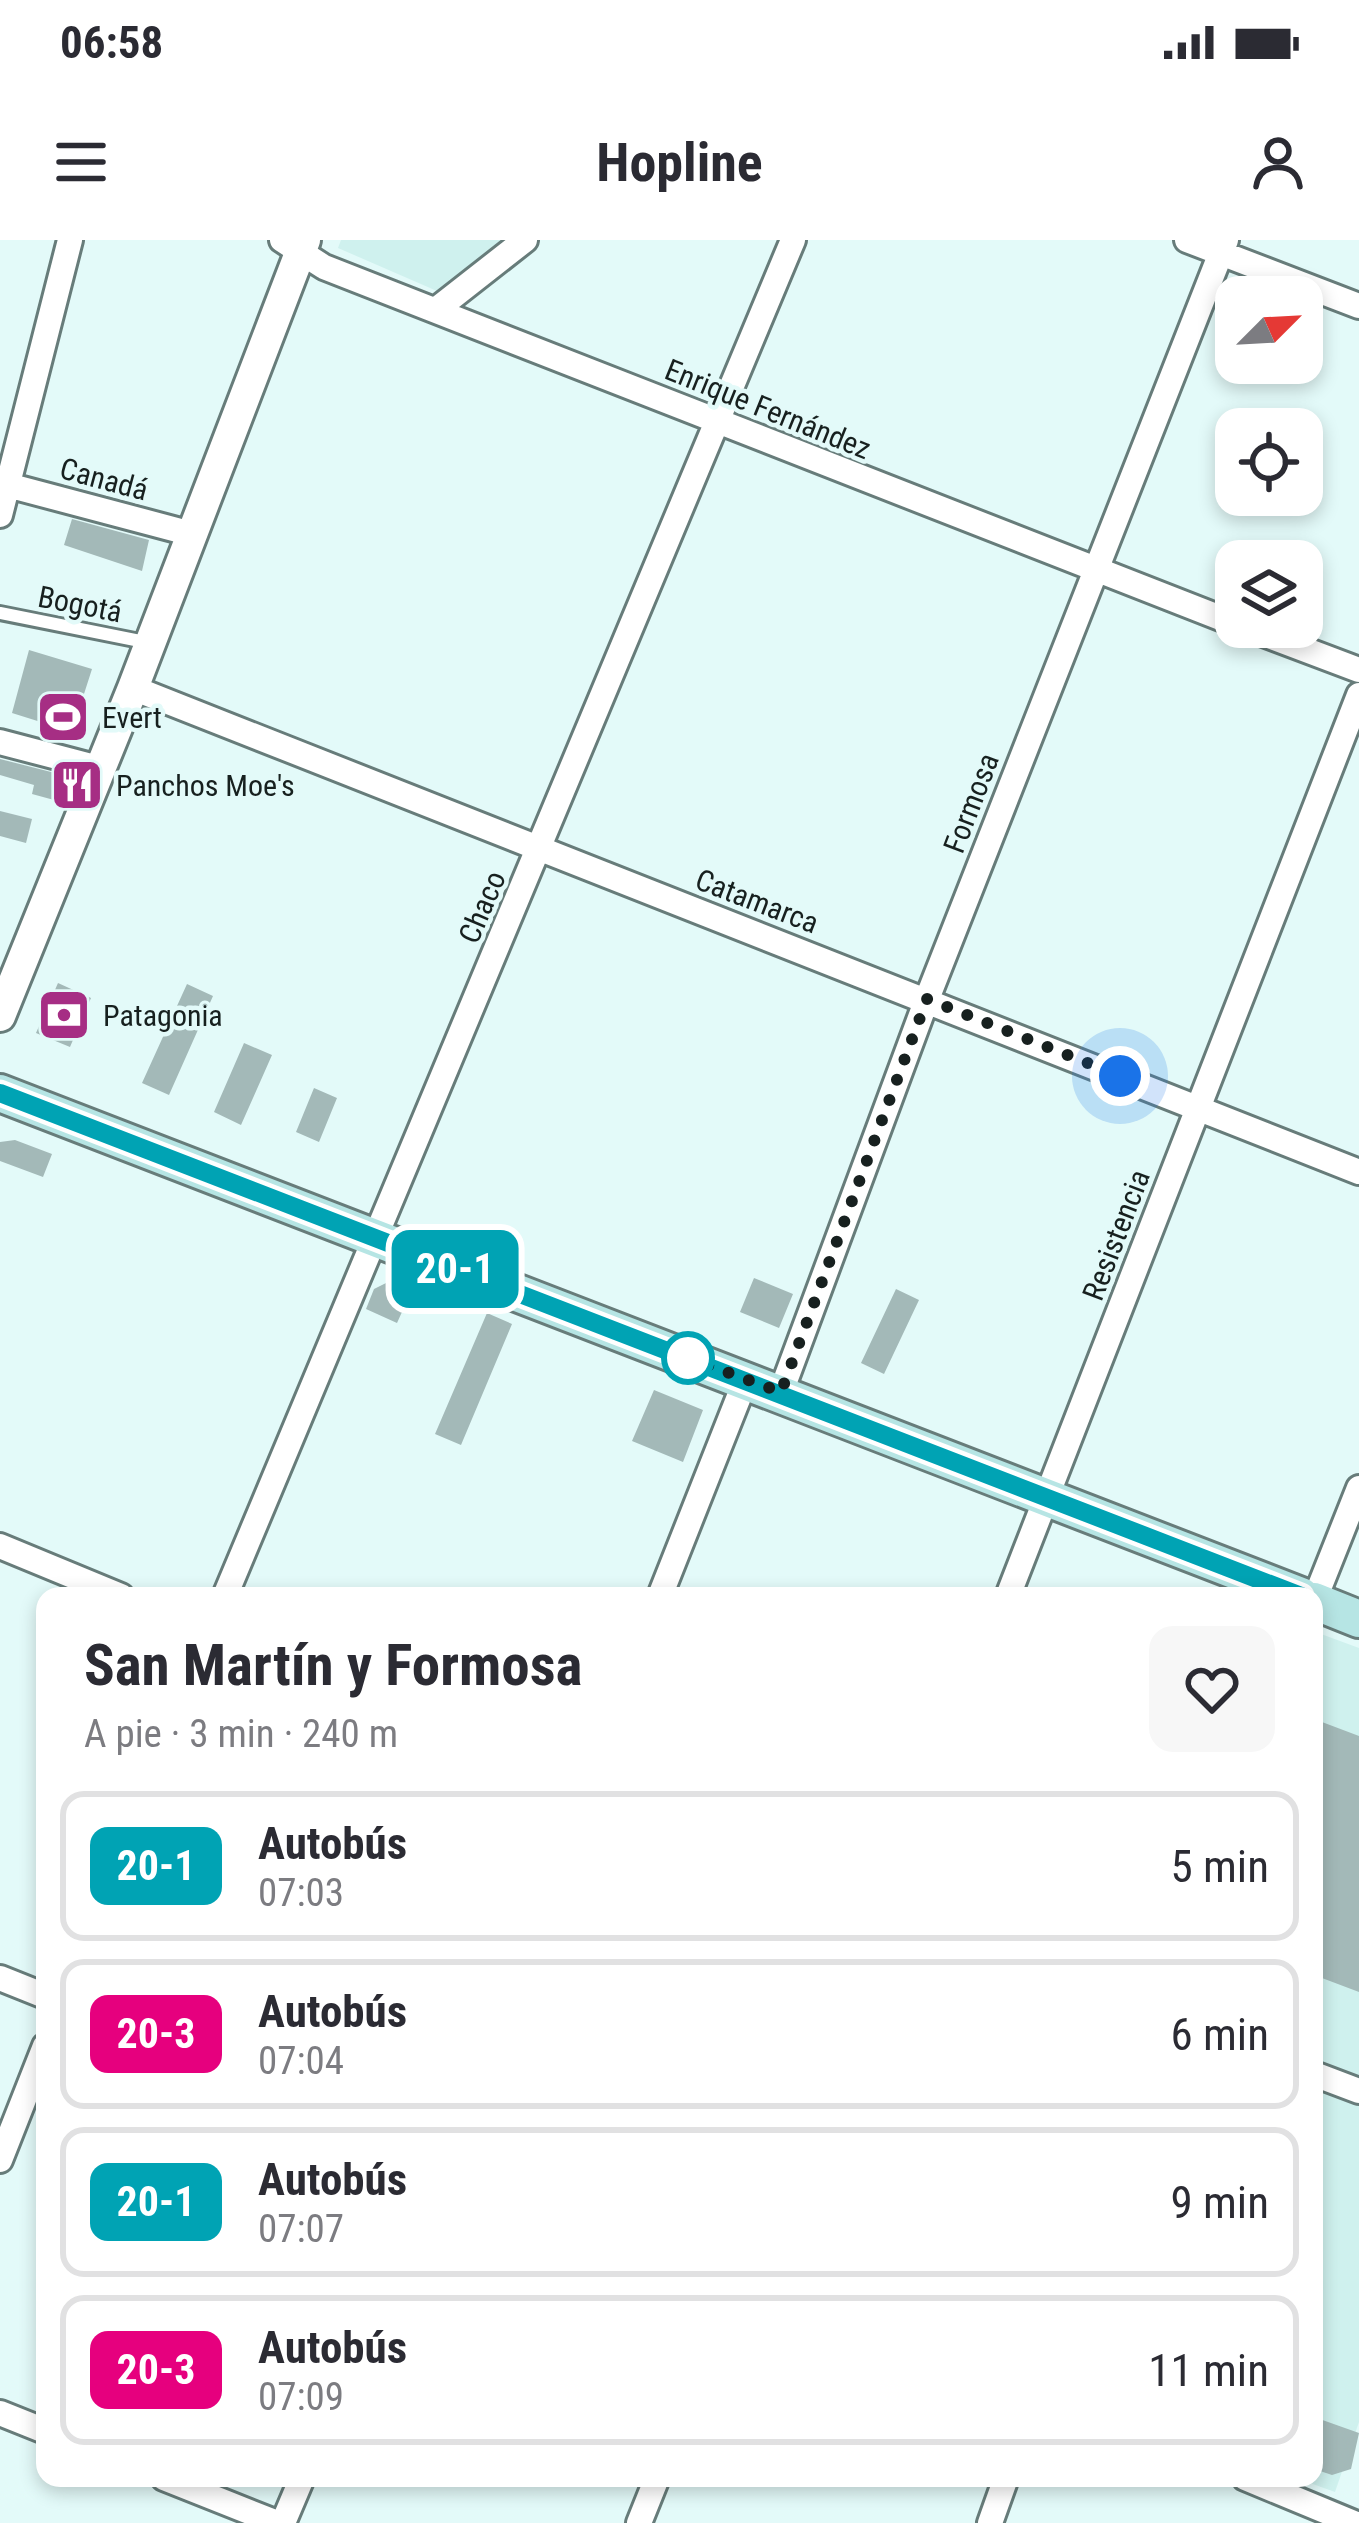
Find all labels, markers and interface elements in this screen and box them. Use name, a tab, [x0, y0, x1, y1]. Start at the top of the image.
text: 06:58	[60, 16, 163, 69]
icon: menu	[48, 129, 114, 195]
icon: person	[1245, 129, 1311, 195]
text: Hopline	[596, 131, 763, 194]
north arrow	[1215, 276, 1323, 384]
map controls	[1215, 276, 1323, 648]
street label: Enrique Fernández	[660, 352, 876, 466]
button: locate	[1215, 408, 1323, 516]
street label: Canadá	[56, 451, 152, 507]
button: layers	[1215, 540, 1323, 648]
street label: Bogotá	[35, 579, 125, 629]
sports icon: Evert	[35, 689, 91, 745]
place label: Evert	[102, 700, 162, 735]
street label: Formosa	[936, 748, 1006, 858]
restaurant icon: Panchos Moe's	[49, 757, 105, 813]
place label: Panchos Moe's	[116, 768, 295, 803]
street label: Catamarca	[691, 862, 823, 940]
street label: Chaco	[451, 866, 513, 948]
bank icon: Patagonia	[36, 987, 92, 1043]
place label: Patagonia	[103, 998, 223, 1033]
your location	[1090, 1046, 1150, 1106]
street label: Resistencia	[1075, 1165, 1157, 1305]
line badge: 20-1	[371, 1230, 539, 1308]
text: 20-1	[416, 1244, 494, 1293]
unlabelled marker	[663, 1333, 713, 1383]
button: heart	[1149, 1626, 1275, 1752]
text: San Martín y Formosa	[84, 1632, 582, 1699]
text: A pie · 3 min · 240 m	[84, 1711, 398, 1757]
text: Autobús	[258, 1817, 407, 1870]
text: 5 min	[1170, 1840, 1269, 1893]
text: 20-1	[117, 1841, 195, 1890]
text: 07:03	[258, 1870, 344, 1916]
text: Autobús	[258, 1985, 407, 2038]
text: 6 min	[1170, 2008, 1269, 2061]
text: 20-3	[117, 2009, 195, 2058]
text: 07:04	[258, 2038, 344, 2084]
text: Autobús	[258, 2153, 407, 2206]
text: 9 min	[1170, 2176, 1269, 2229]
text: 20-1	[117, 2177, 195, 2226]
text: 07:07	[258, 2206, 344, 2252]
text: Autobús	[258, 2321, 407, 2374]
text: 11 min	[1148, 2344, 1269, 2397]
text: 20-3	[117, 2345, 195, 2394]
text: 07:09	[258, 2374, 344, 2420]

